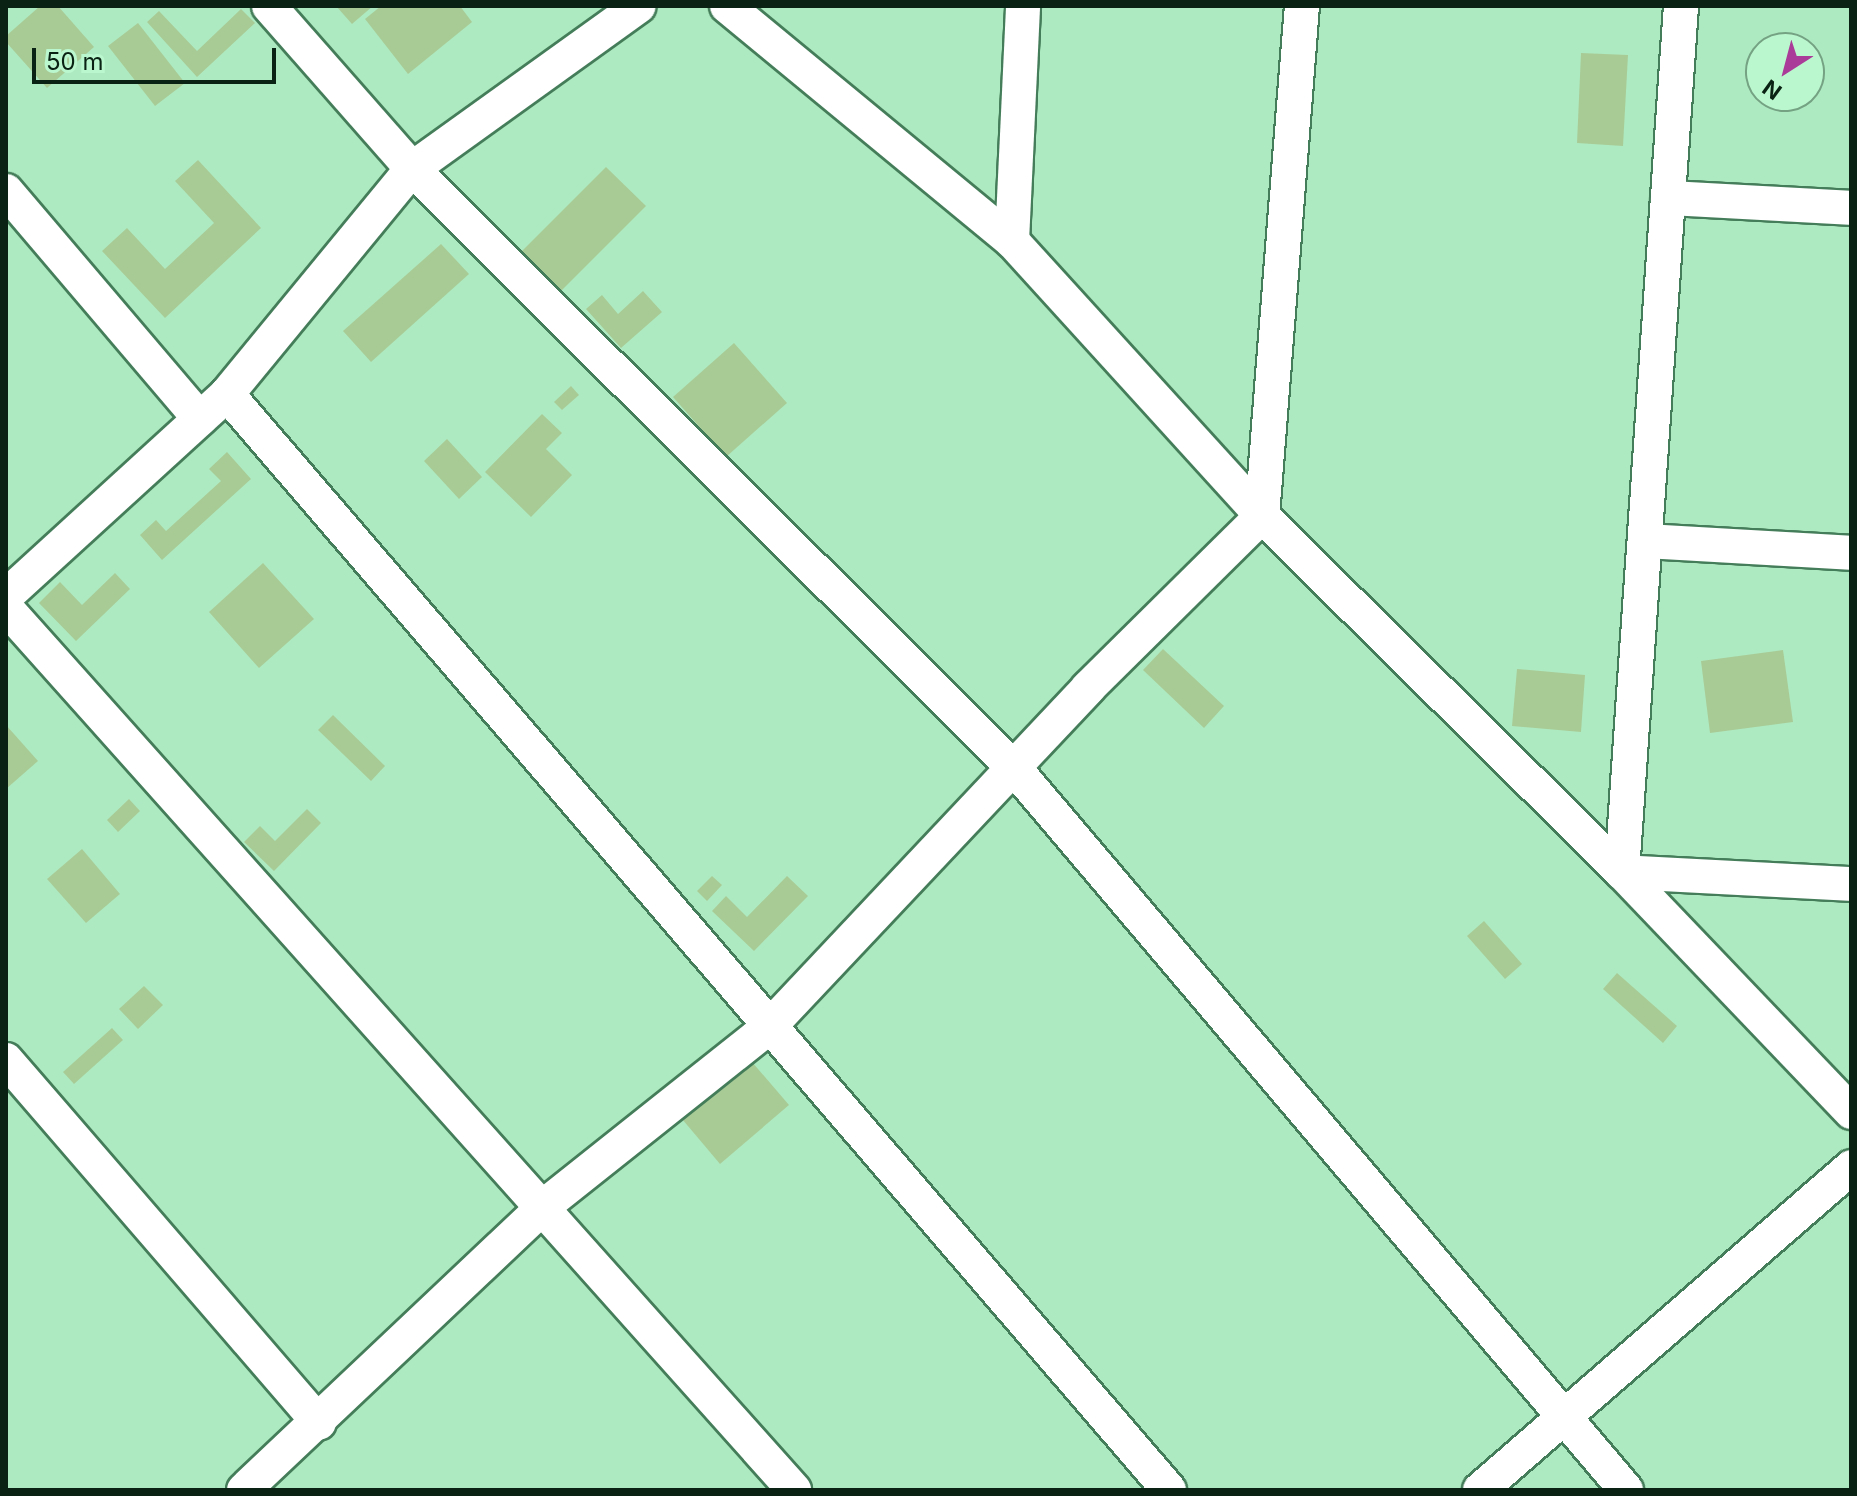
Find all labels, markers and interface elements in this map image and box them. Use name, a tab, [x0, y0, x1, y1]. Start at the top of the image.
scale bar	[36, 32, 280, 82]
north arrow	[1745, 32, 1825, 112]
text: 50 m	[46, 47, 104, 76]
text: N	[1758, 74, 1786, 105]

